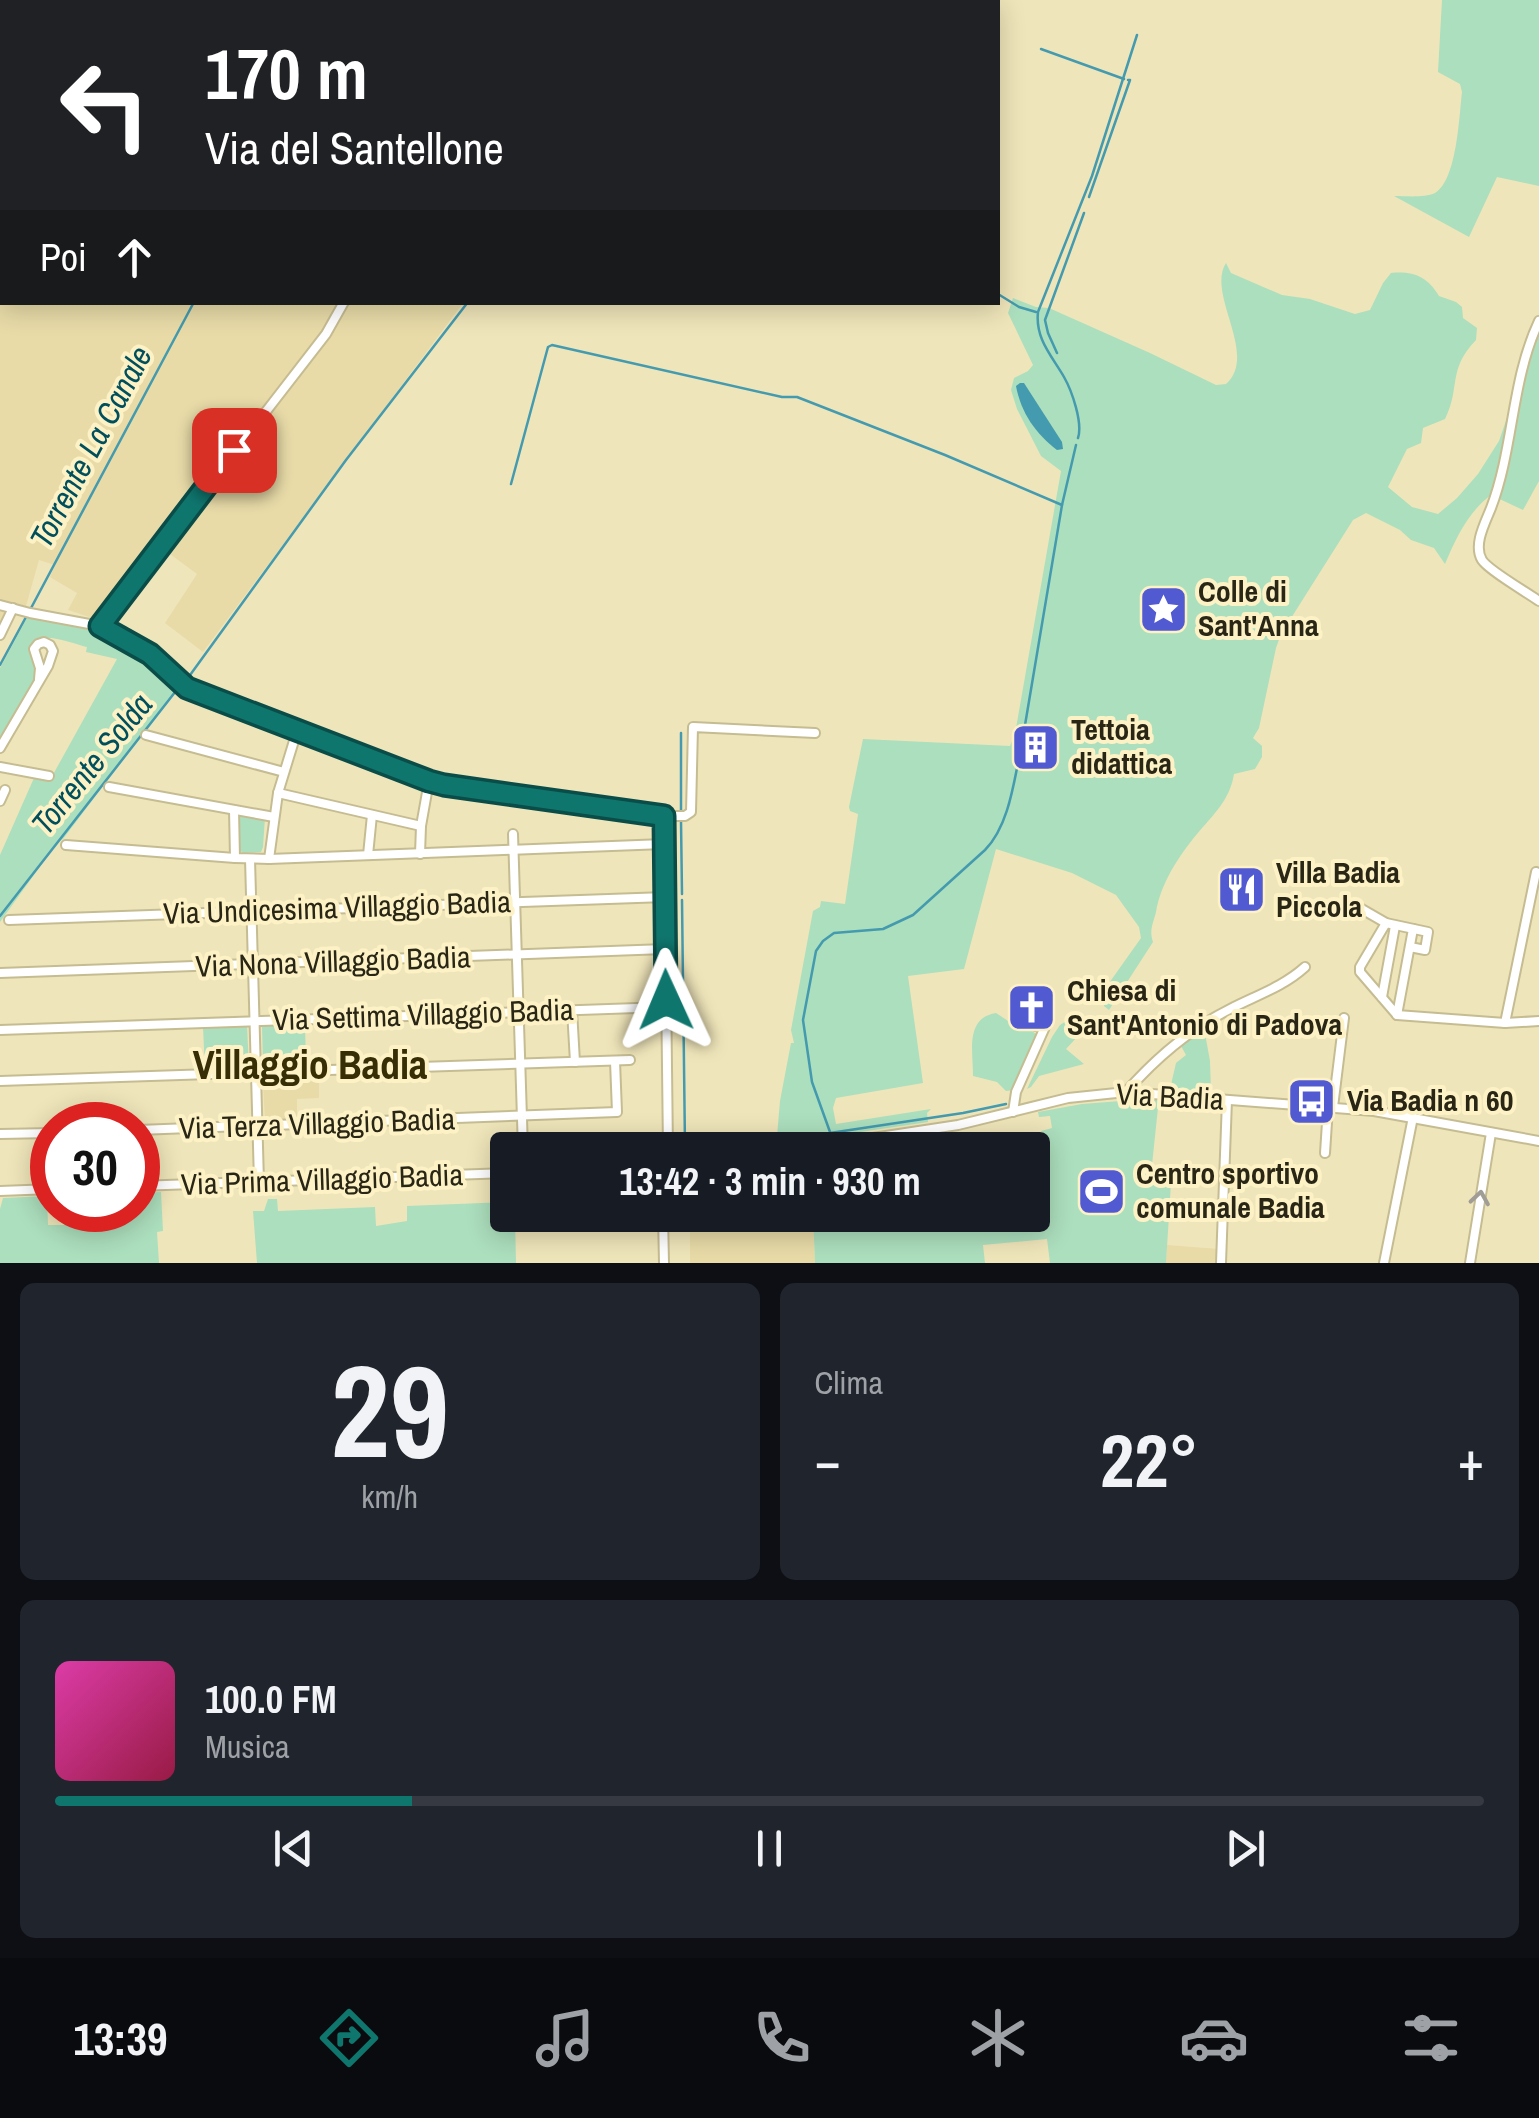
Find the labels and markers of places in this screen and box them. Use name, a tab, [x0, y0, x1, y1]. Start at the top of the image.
pin	[192, 408, 277, 493]
place label: Colle di Sant'Anna	[1198, 571, 1319, 645]
place icon: Colle di Sant'Anna	[1137, 583, 1189, 635]
place label: Tettoia didattica	[1071, 709, 1172, 783]
building icon: Tettoia didattica	[1010, 721, 1062, 773]
place label: Villa Badia Piccola	[1276, 852, 1400, 926]
restaurant icon: Villa Badia Piccola	[1215, 864, 1267, 916]
place label: Chiesa di Sant'Antonio di Padova	[1067, 970, 1342, 1044]
church icon: Chiesa di Sant'Antonio di Padova	[1006, 982, 1058, 1034]
bus stop icon: Via Badia n 60	[1286, 1075, 1338, 1127]
place label: Via Badia n 60	[1347, 1080, 1513, 1120]
place label: Centro sportivo comunale Badia	[1136, 1153, 1325, 1227]
sports icon: Centro sportivo comunale Badia	[1075, 1165, 1127, 1217]

